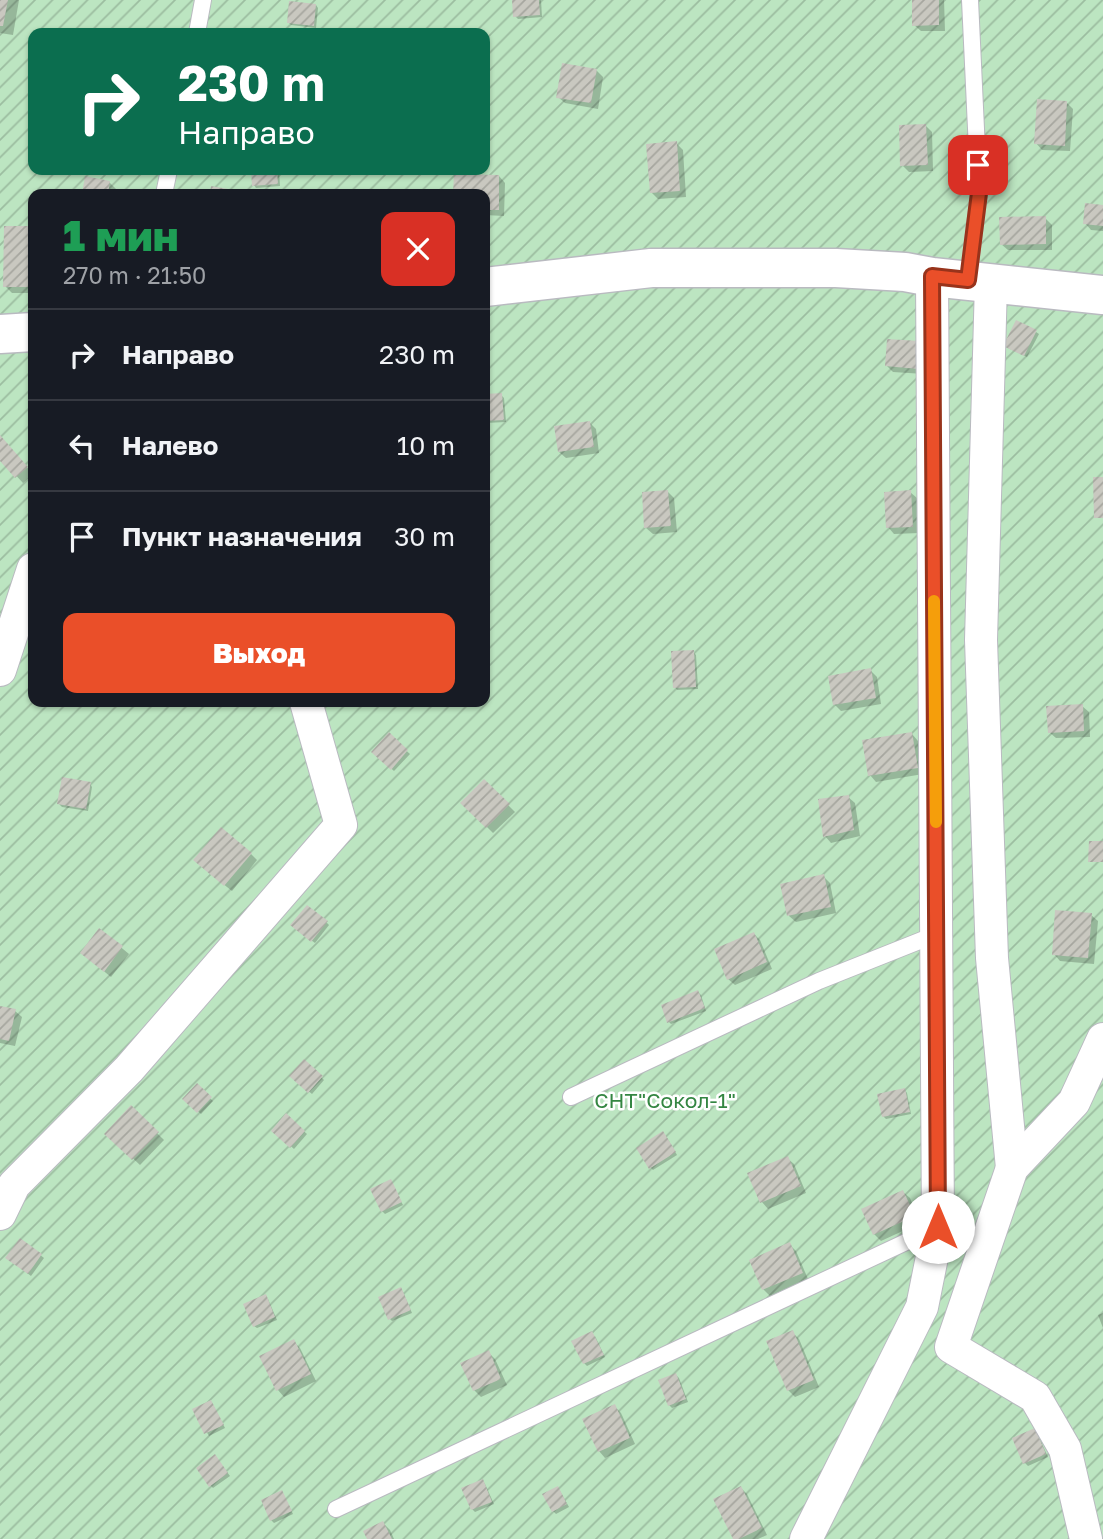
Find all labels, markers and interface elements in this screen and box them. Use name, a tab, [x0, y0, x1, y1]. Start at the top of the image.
text: 230 m	[178, 53, 325, 112]
icon: right	[63, 56, 154, 147]
text: Направо	[178, 113, 315, 151]
pin	[948, 135, 1008, 195]
icon: arrive	[959, 146, 997, 184]
text: 1 мин	[63, 210, 179, 260]
button: close	[381, 212, 455, 286]
text: 270 m · 21:50	[63, 261, 206, 289]
icon: right	[63, 336, 101, 374]
text: Направо	[122, 339, 234, 370]
text: 230 m	[379, 339, 455, 370]
icon: left	[63, 427, 101, 465]
text: Налево	[122, 430, 218, 461]
text: 10 m	[397, 430, 455, 461]
icon: arrive	[63, 518, 101, 556]
text: Пункт назначения	[122, 521, 362, 552]
text: 30 m	[394, 521, 455, 552]
button: Выход	[63, 613, 455, 693]
park label: СНТ"Сокол-1"	[594, 1087, 736, 1113]
position arrow	[901, 1190, 975, 1264]

